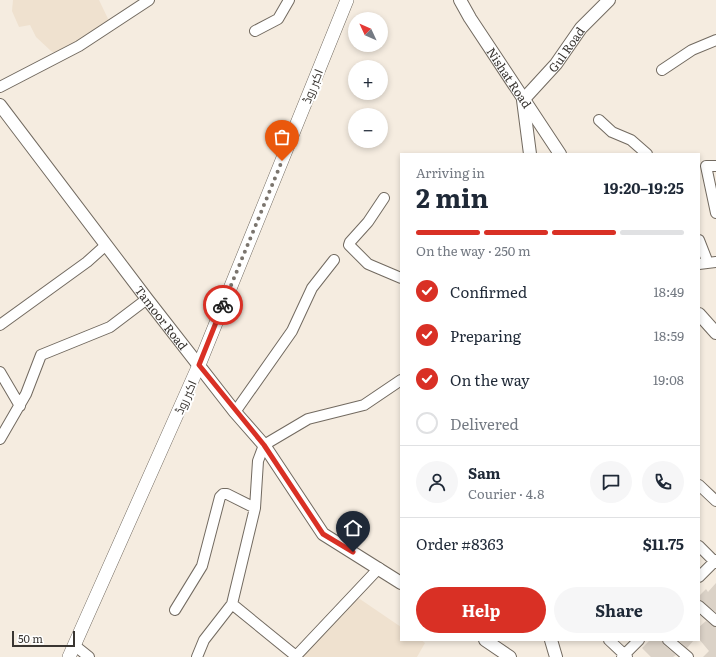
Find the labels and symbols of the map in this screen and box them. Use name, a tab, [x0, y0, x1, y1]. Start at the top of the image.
north arrow	[348, 12, 388, 52]
street label: Gul Road	[544, 22, 589, 76]
street label: Nishat Road	[483, 44, 536, 112]
street label: اکبر روڈ	[297, 66, 327, 106]
pin	[265, 120, 299, 161]
street label: Tamoor Road	[131, 282, 193, 354]
courier	[203, 285, 243, 325]
street label: اکبر روڈ	[170, 377, 200, 417]
pin	[336, 511, 370, 552]
scale bar	[12, 629, 75, 648]

